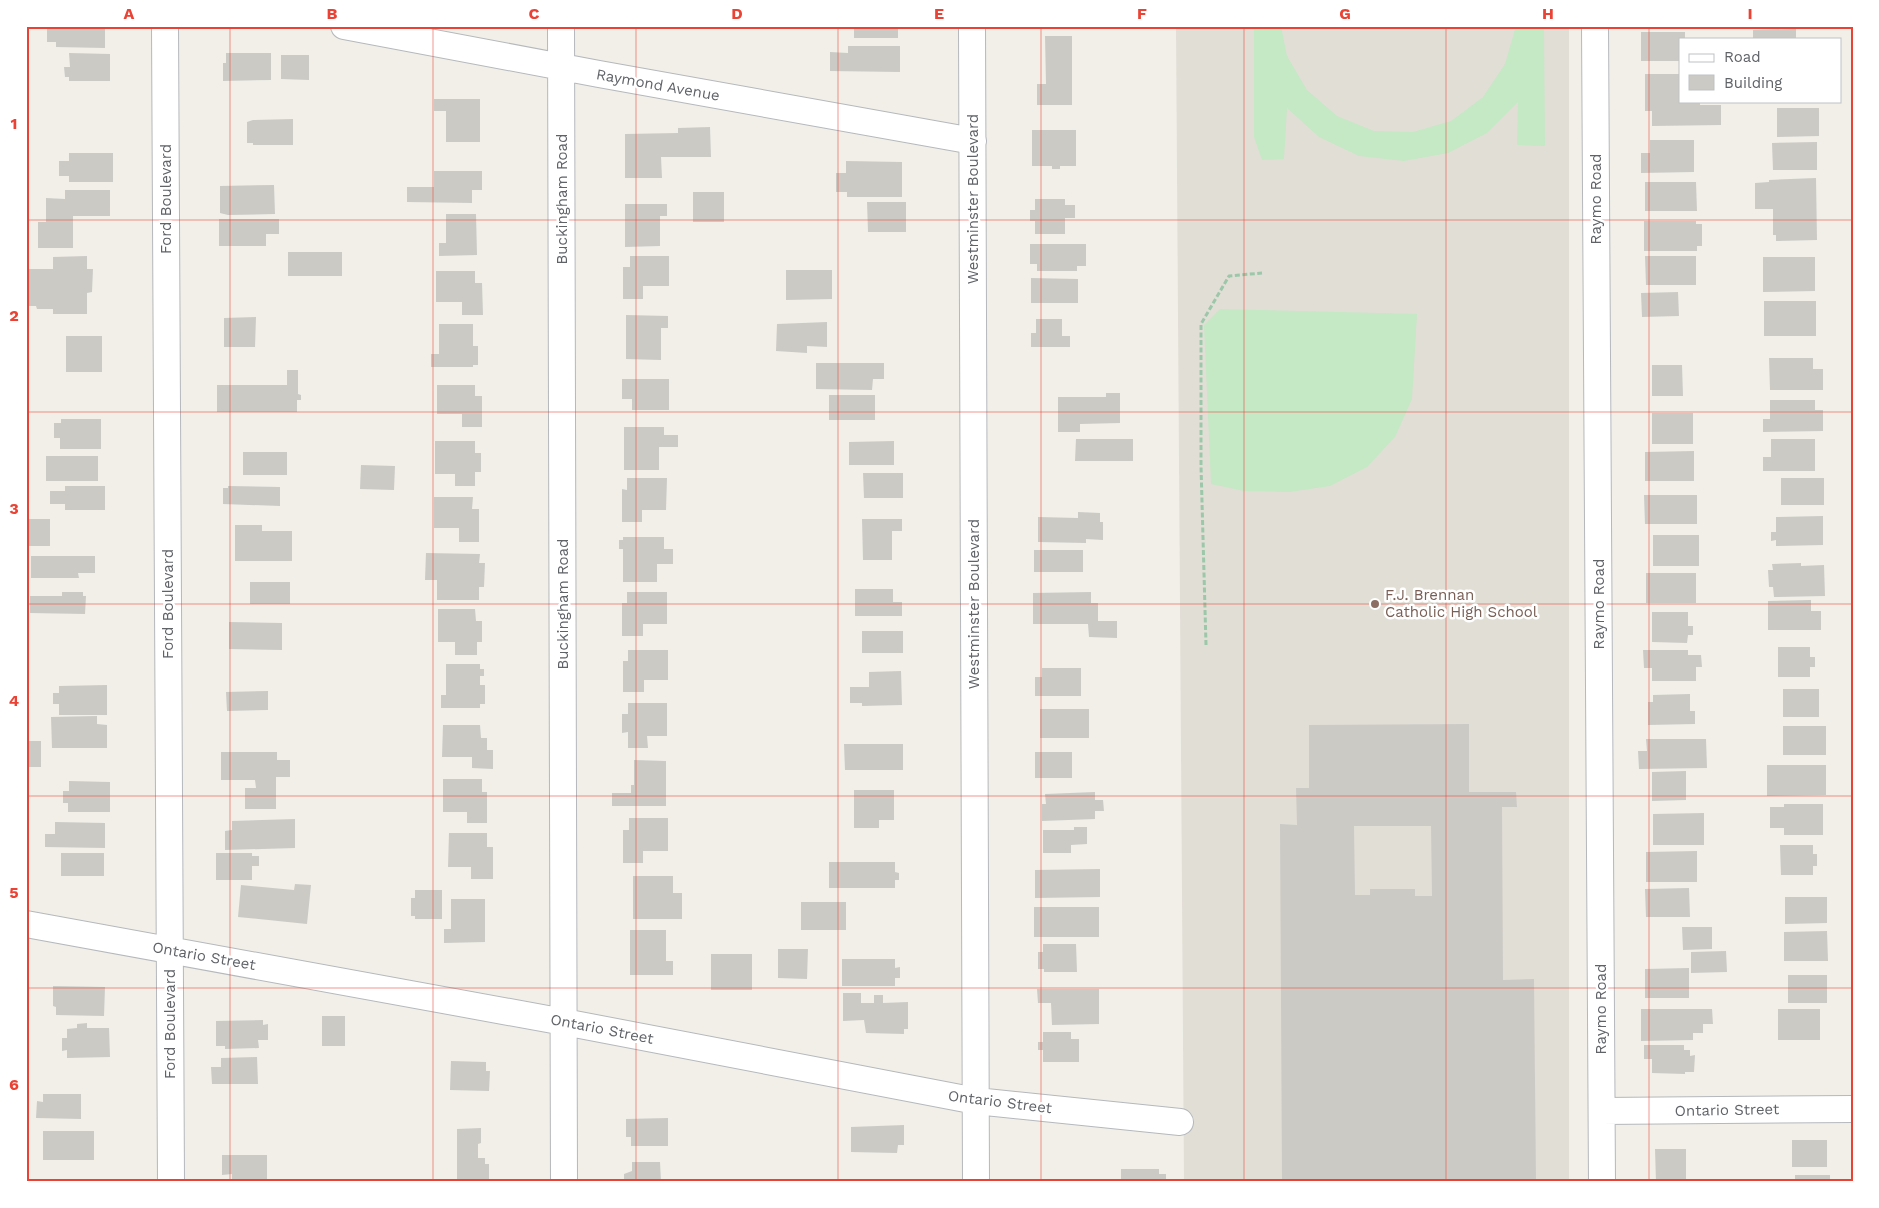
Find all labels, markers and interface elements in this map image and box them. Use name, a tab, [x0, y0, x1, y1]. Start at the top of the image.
text: A	[124, 4, 135, 23]
text: B	[327, 4, 338, 23]
text: C	[529, 4, 540, 23]
text: D	[731, 4, 743, 23]
text: E	[934, 4, 944, 23]
text: F	[1137, 4, 1147, 23]
text: G	[1339, 4, 1351, 23]
text: H	[1542, 4, 1554, 23]
text: I	[1747, 4, 1753, 23]
legend	[1679, 38, 1842, 102]
text: Road	[1724, 48, 1761, 66]
street label: Raymond Avenue	[595, 65, 721, 105]
text: Building	[1724, 74, 1782, 92]
text: 1	[11, 114, 17, 133]
street label: Westminster Boulevard	[964, 114, 982, 284]
street label: Buckingham Road	[553, 133, 571, 265]
street label: Ford Boulevard	[157, 144, 175, 254]
street label: Raymo Road	[1587, 154, 1605, 244]
text: 2	[9, 306, 19, 325]
text: 3	[9, 499, 19, 518]
street label: Westminster Boulevard	[965, 519, 983, 689]
street label: Buckingham Road	[554, 538, 572, 670]
street label: Ford Boulevard	[159, 549, 177, 659]
street label: Raymo Road	[1590, 559, 1608, 649]
place label: F.J. Brennan Catholic High School	[1385, 586, 1538, 621]
marker: F.J. Brennan Catholic High School	[1369, 598, 1381, 610]
text: 4	[9, 691, 19, 710]
text: 5	[9, 883, 19, 902]
street label: Ontario Street	[151, 938, 258, 974]
street label: Raymo Road	[1592, 964, 1610, 1054]
street label: Ford Boulevard	[161, 969, 179, 1079]
street label: Ontario Street	[549, 1010, 656, 1048]
text: 6	[9, 1075, 19, 1094]
street label: Ontario Street	[947, 1087, 1054, 1117]
street label: Ontario Street	[1675, 1100, 1780, 1120]

